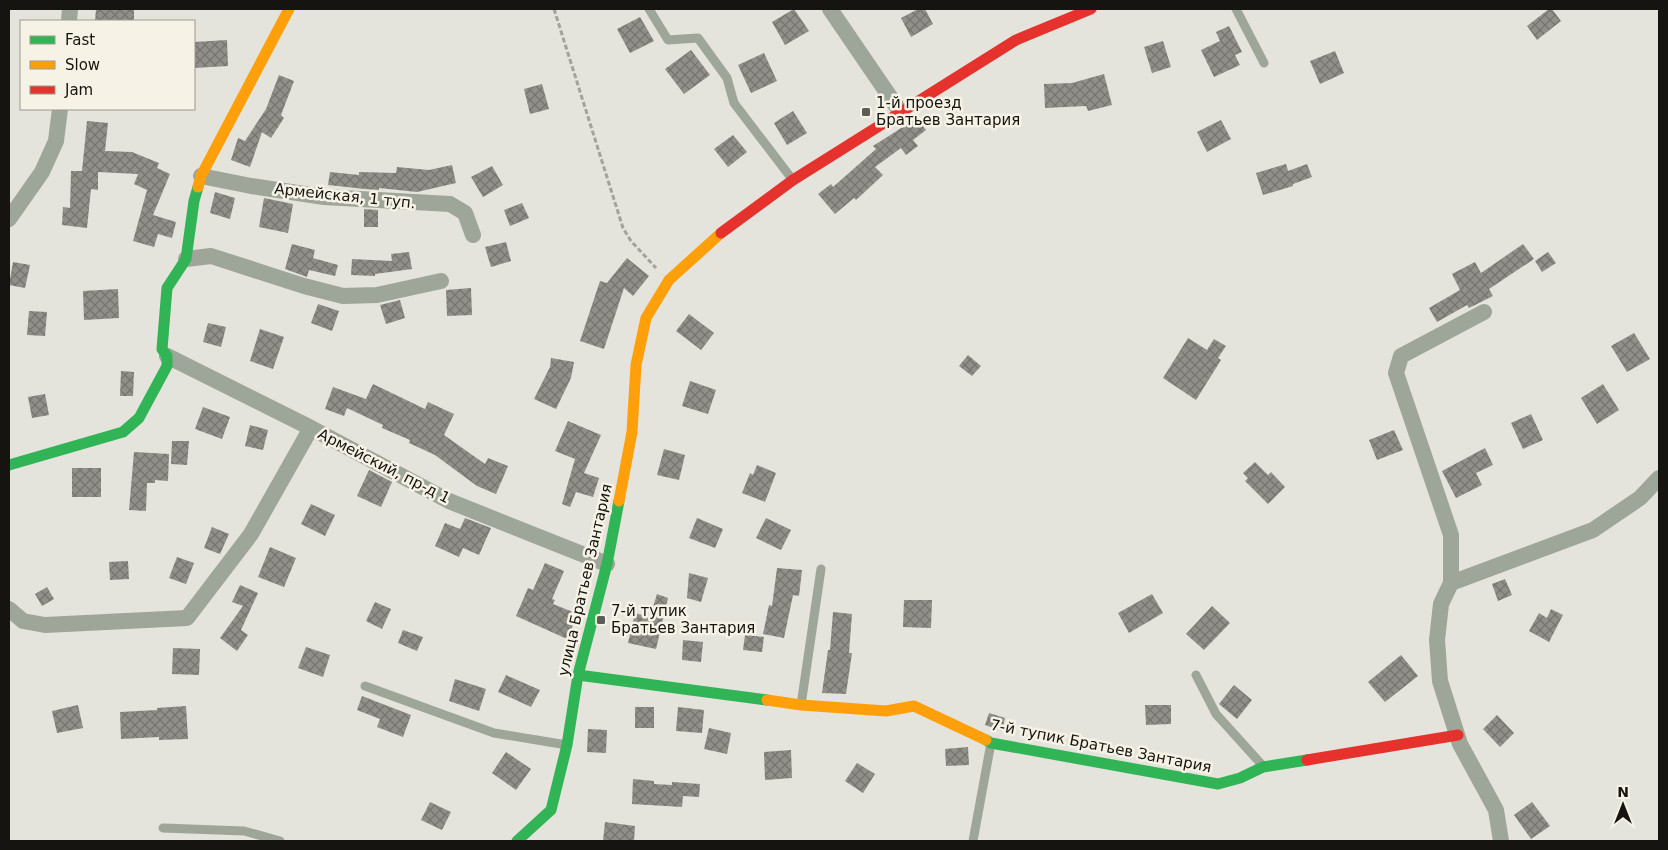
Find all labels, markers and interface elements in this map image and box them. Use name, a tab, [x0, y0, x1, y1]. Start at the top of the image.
legend	[20, 20, 195, 110]
text: Fast	[65, 31, 95, 49]
text: Slow	[65, 56, 100, 74]
text: Jam	[64, 81, 93, 99]
place label: 1-й проезд Братьев Зантария	[876, 94, 1020, 129]
marker: 1-й проезд Братьев Зантария	[860, 106, 872, 118]
street label: Армейская, 1 туп.	[274, 180, 416, 212]
street label: Армейский, пр-д 1	[315, 425, 453, 507]
street label: улица Братьев Зантария	[554, 482, 616, 678]
place label: 7-й тупик Братьев Зантария	[611, 602, 755, 637]
marker: 7-й тупик Братьев Зантария	[595, 614, 607, 626]
street label: 7-й тупик Братьев Зантария	[989, 716, 1213, 776]
north arrow	[1598, 780, 1648, 830]
text: N	[1617, 784, 1629, 800]

